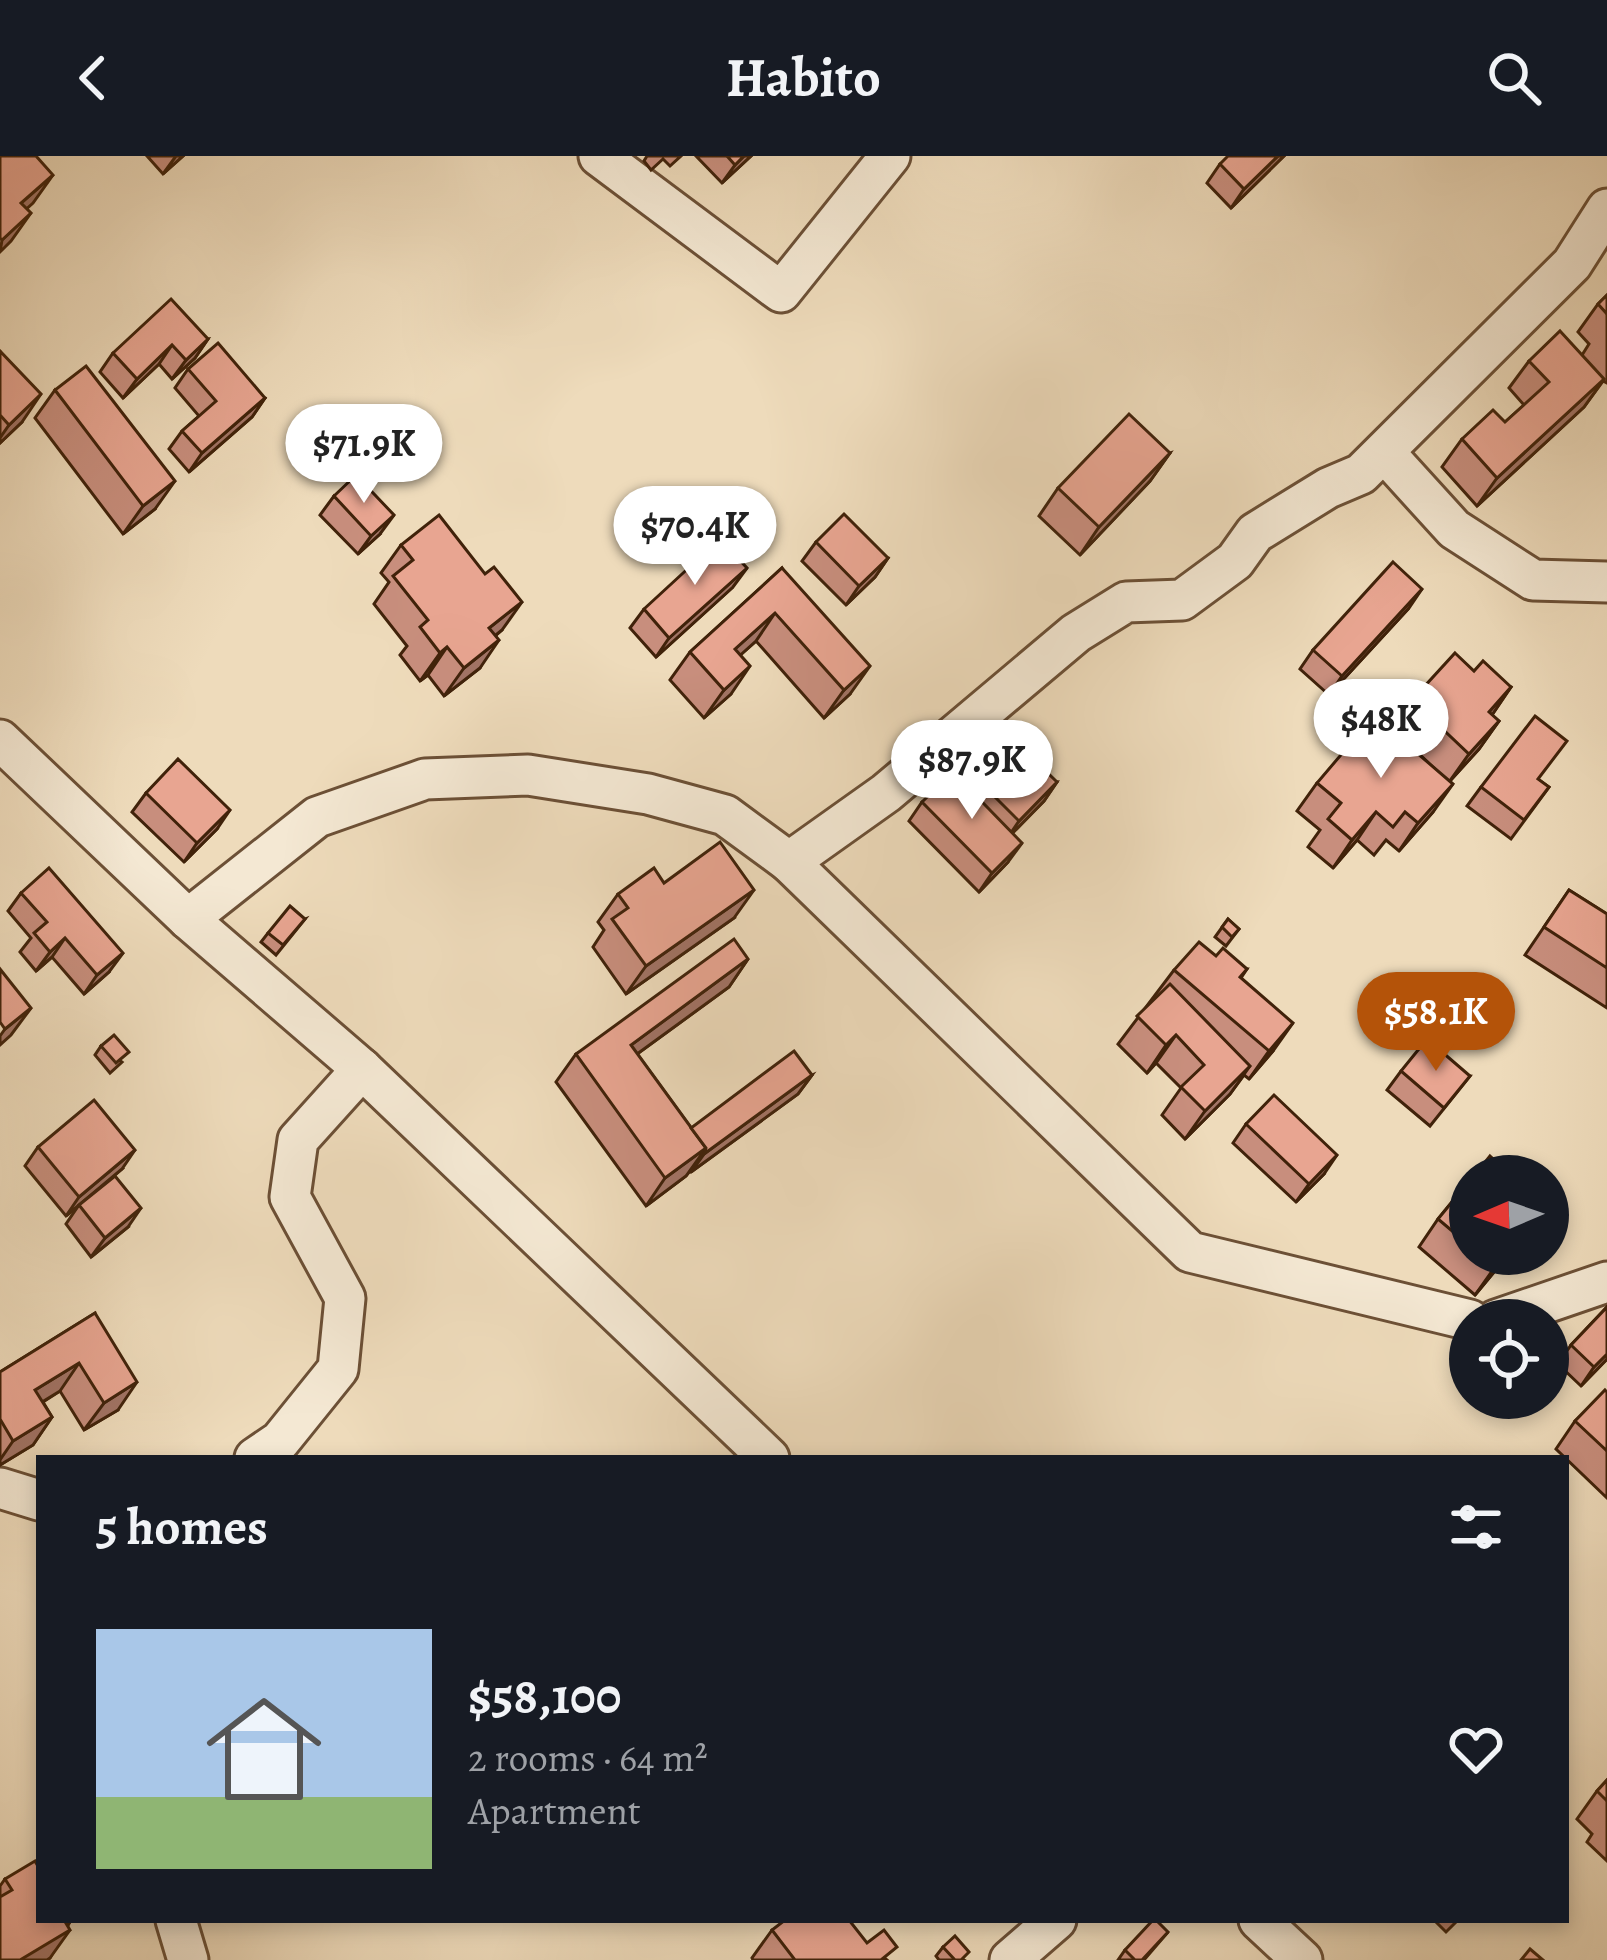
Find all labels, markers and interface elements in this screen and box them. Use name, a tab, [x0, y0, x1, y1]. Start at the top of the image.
text: Habito	[726, 41, 881, 115]
icon: back	[60, 45, 126, 111]
icon: search	[1481, 45, 1547, 111]
pin: $71.9K	[266, 404, 462, 506]
text: $71.9K	[312, 416, 416, 469]
pin: $70.4K	[597, 486, 793, 588]
text: $70.4K	[640, 498, 750, 551]
pin: $48K	[1310, 679, 1452, 781]
text: $48K	[1341, 691, 1421, 744]
pin: $87.9K	[874, 720, 1070, 822]
text: $87.9K	[918, 732, 1026, 785]
pin: $58.1K	[1338, 972, 1534, 1074]
text: $58.1K	[1384, 984, 1488, 1037]
north arrow	[1449, 1155, 1569, 1275]
map controls	[1449, 1155, 1569, 1419]
button: locate	[1449, 1299, 1569, 1419]
text: 5 homes	[96, 1492, 268, 1562]
icon: filters	[1443, 1494, 1509, 1560]
text: $58,100	[468, 1661, 621, 1731]
icon: home	[192, 1677, 336, 1821]
icon: heart	[1443, 1716, 1509, 1782]
text: 2 rooms · 64 m²	[468, 1731, 708, 1784]
text: Apartment	[468, 1784, 641, 1837]

